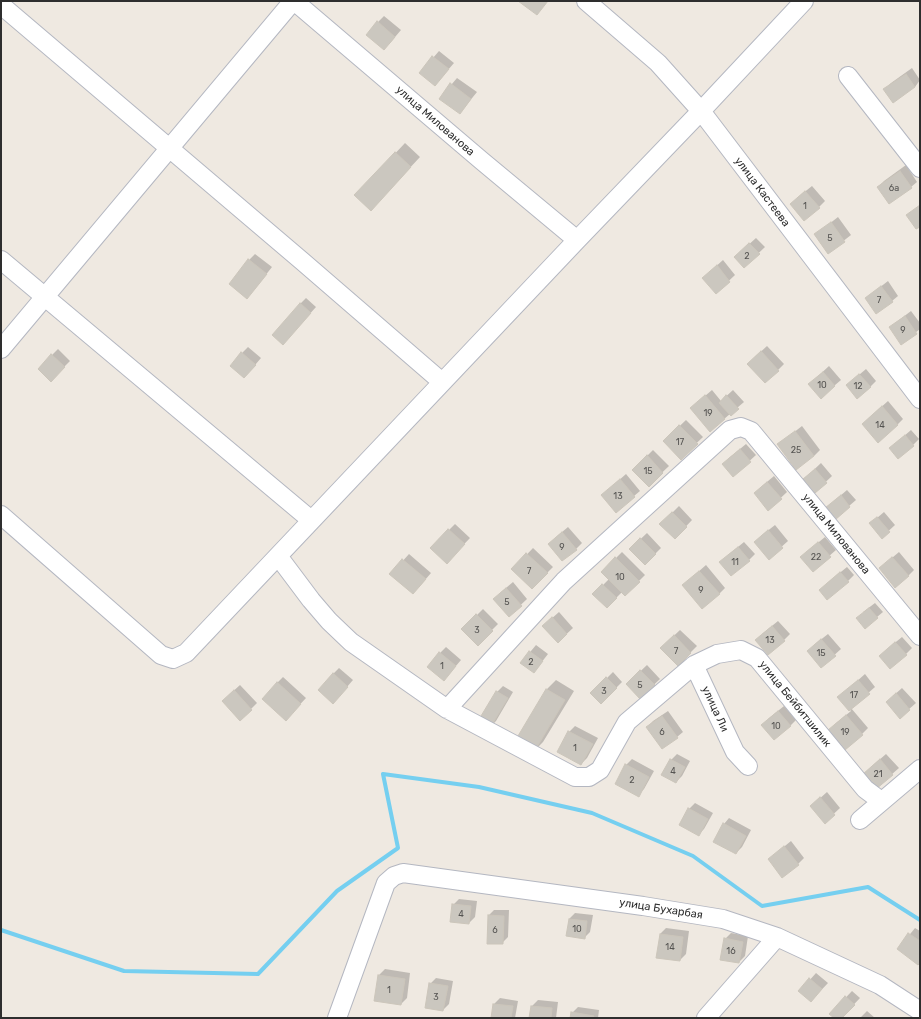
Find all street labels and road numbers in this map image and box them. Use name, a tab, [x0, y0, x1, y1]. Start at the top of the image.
street label: улица Милованова	[393, 83, 477, 159]
street label: улица Кастеева	[732, 155, 792, 229]
street label: улица Милованова	[799, 491, 873, 577]
street label: улица Бейбитшилик	[756, 658, 834, 750]
street label: улица Ли	[699, 684, 731, 734]
street label: улица Бухарбая	[618, 896, 704, 922]

